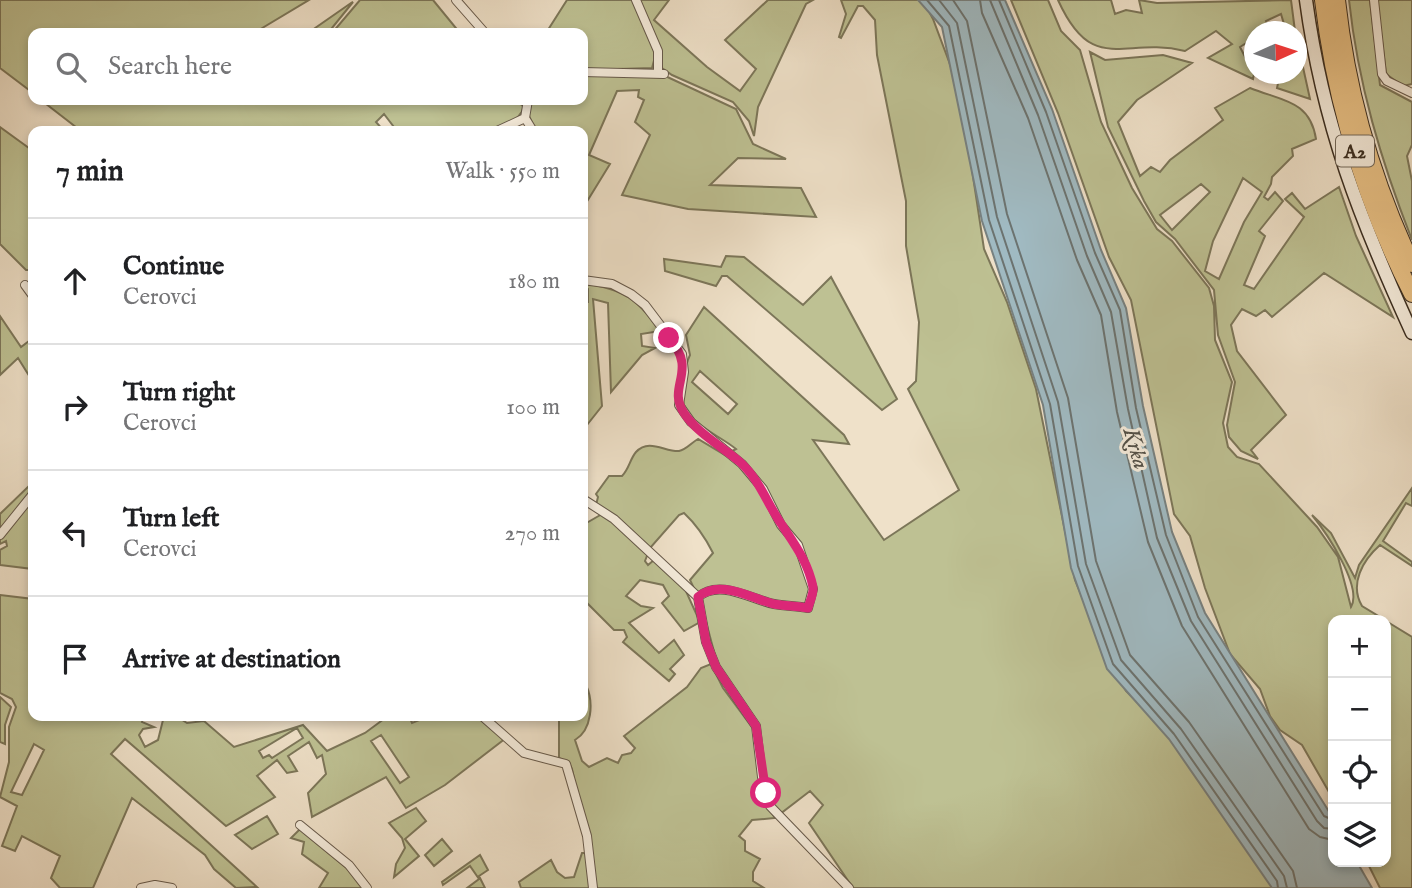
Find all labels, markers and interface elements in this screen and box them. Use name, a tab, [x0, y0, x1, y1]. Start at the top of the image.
north arrow	[1244, 21, 1307, 84]
search box	[28, 28, 588, 105]
icon: search	[52, 48, 90, 86]
text: Search here	[108, 50, 232, 83]
road number: A2	[1336, 136, 1374, 167]
text: 7 min	[56, 153, 124, 191]
text: Walk · 550 m	[445, 157, 560, 186]
text: Continue	[123, 250, 224, 283]
icon: ahead	[56, 262, 94, 300]
text: 180 m	[508, 267, 560, 296]
text: Cerovci	[123, 283, 197, 312]
route end	[653, 322, 684, 353]
text: Turn right	[123, 376, 236, 409]
icon: right	[56, 388, 94, 426]
text: 100 m	[506, 393, 560, 422]
text: Cerovci	[123, 409, 197, 438]
water label: Krka	[1116, 423, 1155, 473]
text: Turn left	[123, 502, 220, 535]
icon: left	[56, 514, 94, 552]
text: 270 m	[505, 519, 560, 548]
text: Cerovci	[123, 535, 197, 564]
map controls	[1328, 615, 1391, 867]
button: +	[1328, 615, 1391, 678]
icon: arrive	[56, 640, 94, 678]
text: Arrive at destination	[123, 643, 341, 676]
button: −	[1328, 678, 1391, 741]
button: locate	[1328, 741, 1391, 804]
route start	[750, 777, 781, 808]
button: layers	[1328, 804, 1391, 867]

